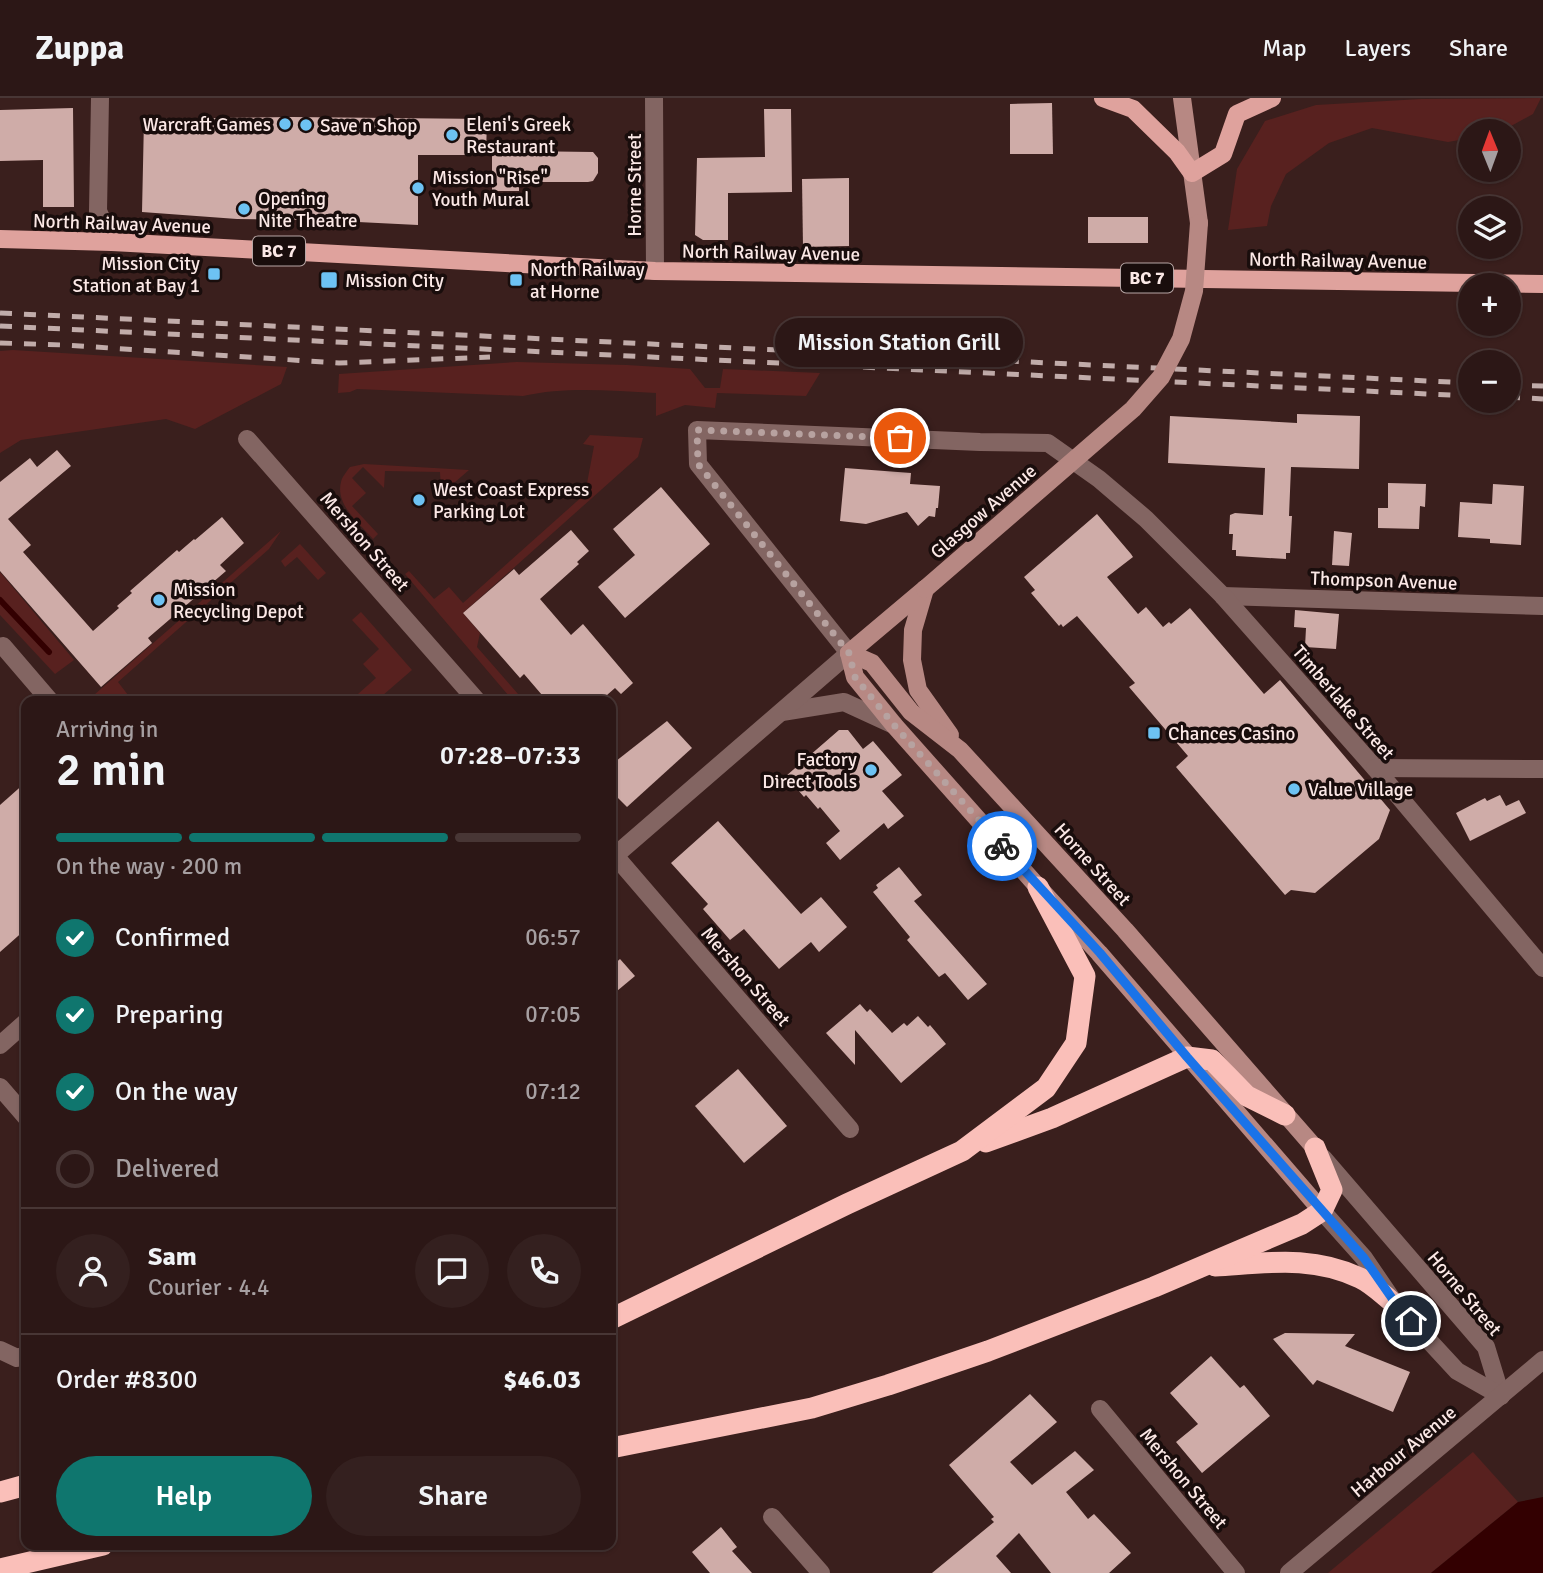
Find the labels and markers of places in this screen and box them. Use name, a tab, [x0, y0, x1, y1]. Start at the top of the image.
place label: Warcraft Games	[142, 113, 271, 137]
place label: Eleni's Greek Restaurant	[466, 113, 571, 159]
place label: Save n Shop	[320, 114, 417, 138]
marker: Warcraft Games	[277, 116, 293, 132]
marker: Save n Shop	[298, 117, 314, 133]
marker: Eleni's Greek Restaurant	[444, 127, 460, 143]
place label: Mission "Rise" Youth Mural	[432, 166, 548, 212]
marker: Mission "Rise" Youth Mural	[410, 180, 426, 196]
place label: Opening Nite Theatre	[258, 187, 358, 233]
marker: Opening Nite Theatre	[236, 201, 252, 217]
place label: Mission City Station at Bay 1	[73, 252, 200, 298]
place label: North Railway at Horne	[530, 258, 645, 304]
marker: Mission City Station at Bay 1	[206, 266, 222, 282]
place label: Mission City	[345, 269, 444, 293]
marker: Mission City	[319, 270, 339, 290]
marker: North Railway at Horne	[508, 272, 524, 288]
callout: Mission Station Grill	[776, 319, 1024, 368]
pin	[870, 408, 930, 468]
place label: West Coast Express Parking Lot	[433, 478, 589, 524]
marker: West Coast Express Parking Lot	[411, 492, 427, 508]
place label: Mission Recycling Depot	[173, 578, 304, 624]
marker: Mission Recycling Depot	[151, 592, 167, 608]
place label: Chances Casino	[1168, 722, 1295, 746]
marker: Chances Casino	[1146, 725, 1162, 741]
place label: Factory Direct Tools	[762, 748, 857, 794]
marker: Factory Direct Tools	[863, 762, 879, 778]
place label: Value Village	[1308, 778, 1413, 802]
marker: Value Village	[1286, 781, 1302, 797]
pin	[1381, 1291, 1441, 1351]

